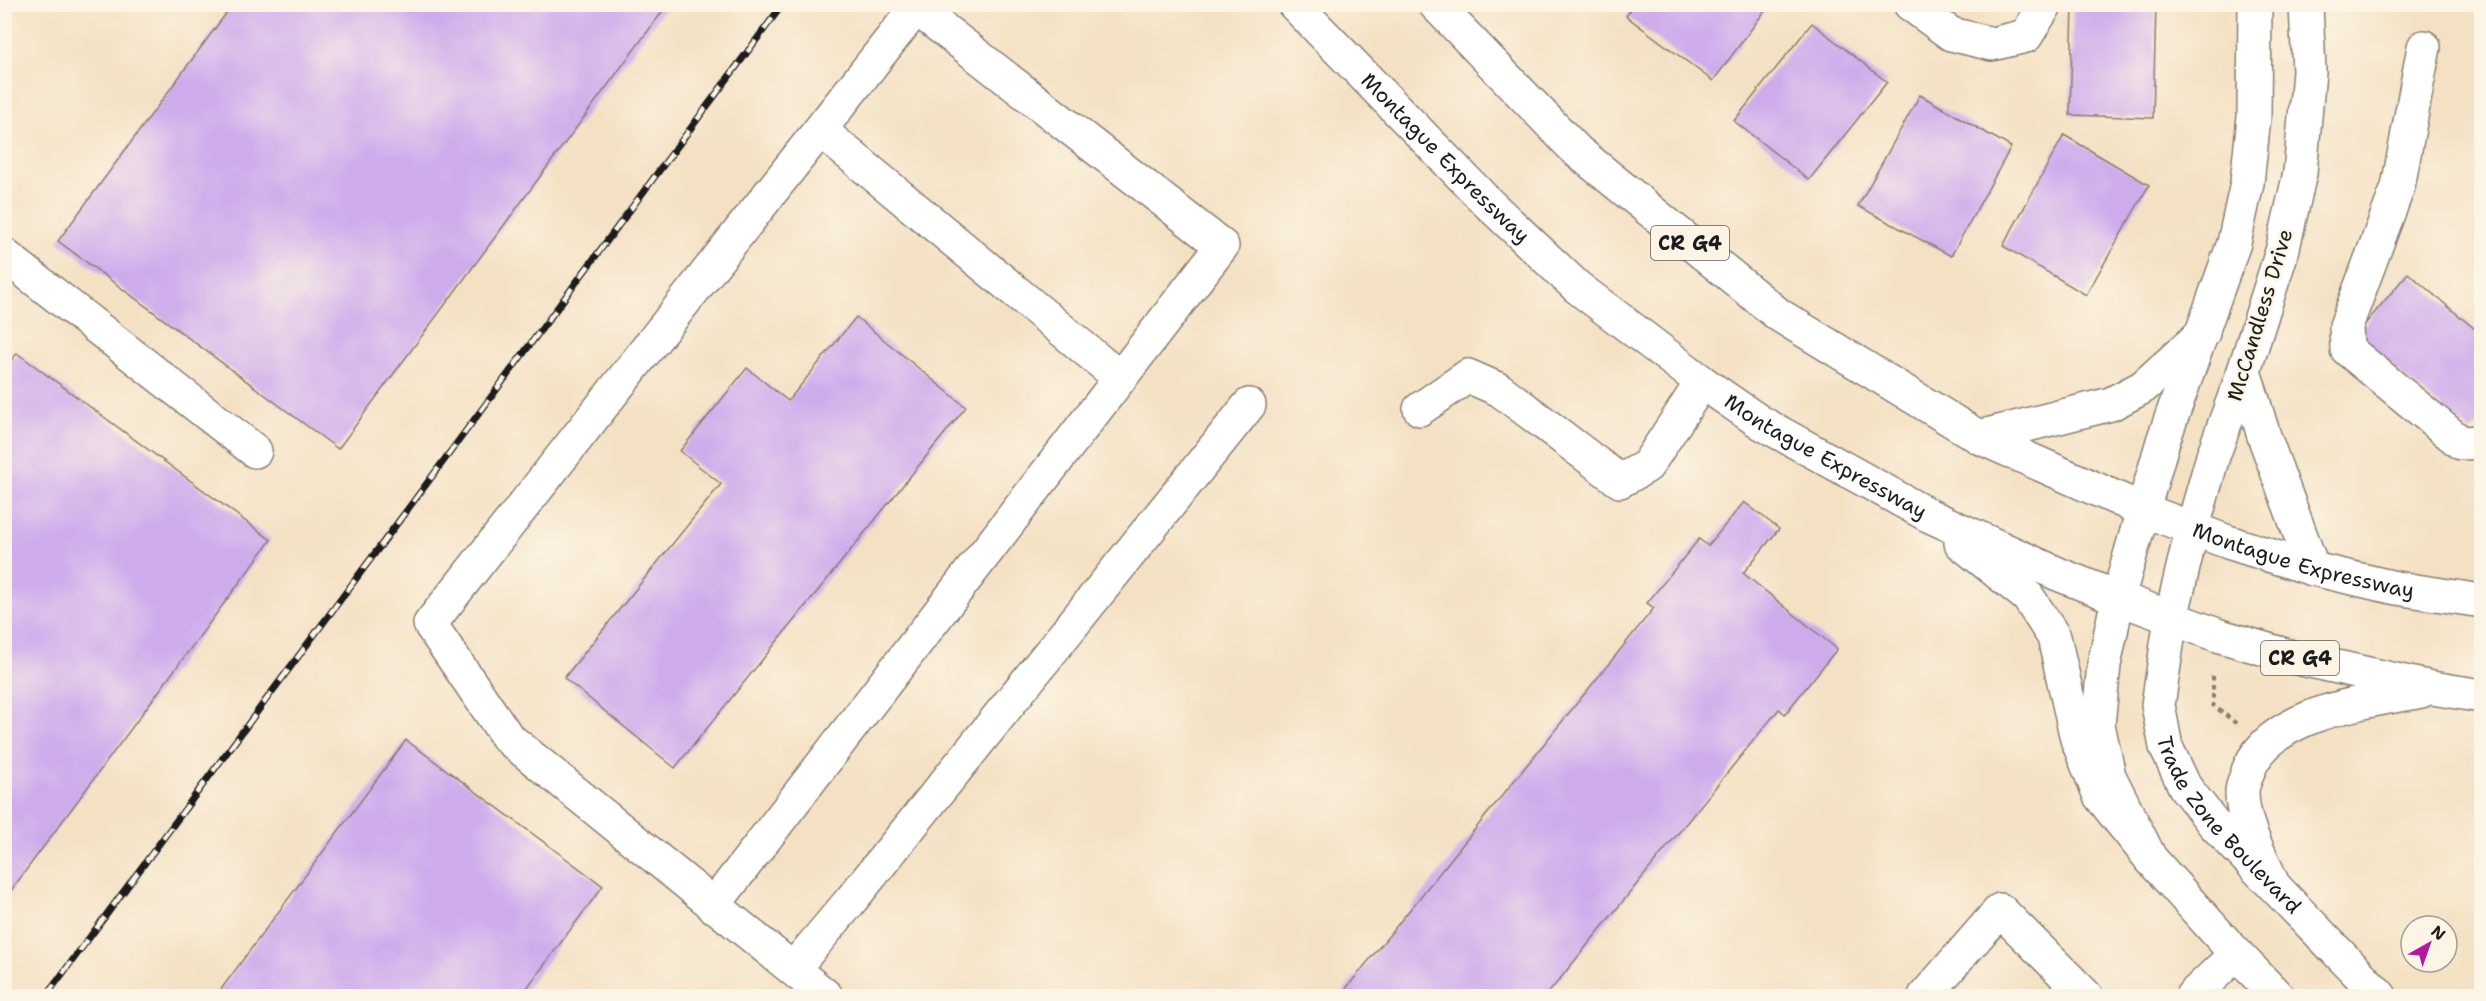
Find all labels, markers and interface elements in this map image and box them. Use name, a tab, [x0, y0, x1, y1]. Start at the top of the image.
street label: Montague Expressway	[1355, 67, 1536, 249]
road number: CR G4	[1651, 226, 1729, 260]
street label: McCandless Drive	[2221, 226, 2299, 404]
street label: Montague Expressway	[1719, 388, 1932, 526]
street label: Montague Expressway	[2189, 516, 2416, 605]
road number: CR G4	[2261, 641, 2339, 675]
street label: Trade Zone Boulevard	[2150, 733, 2307, 920]
north arrow	[2399, 914, 2459, 974]
text: N	[2427, 921, 2450, 945]

